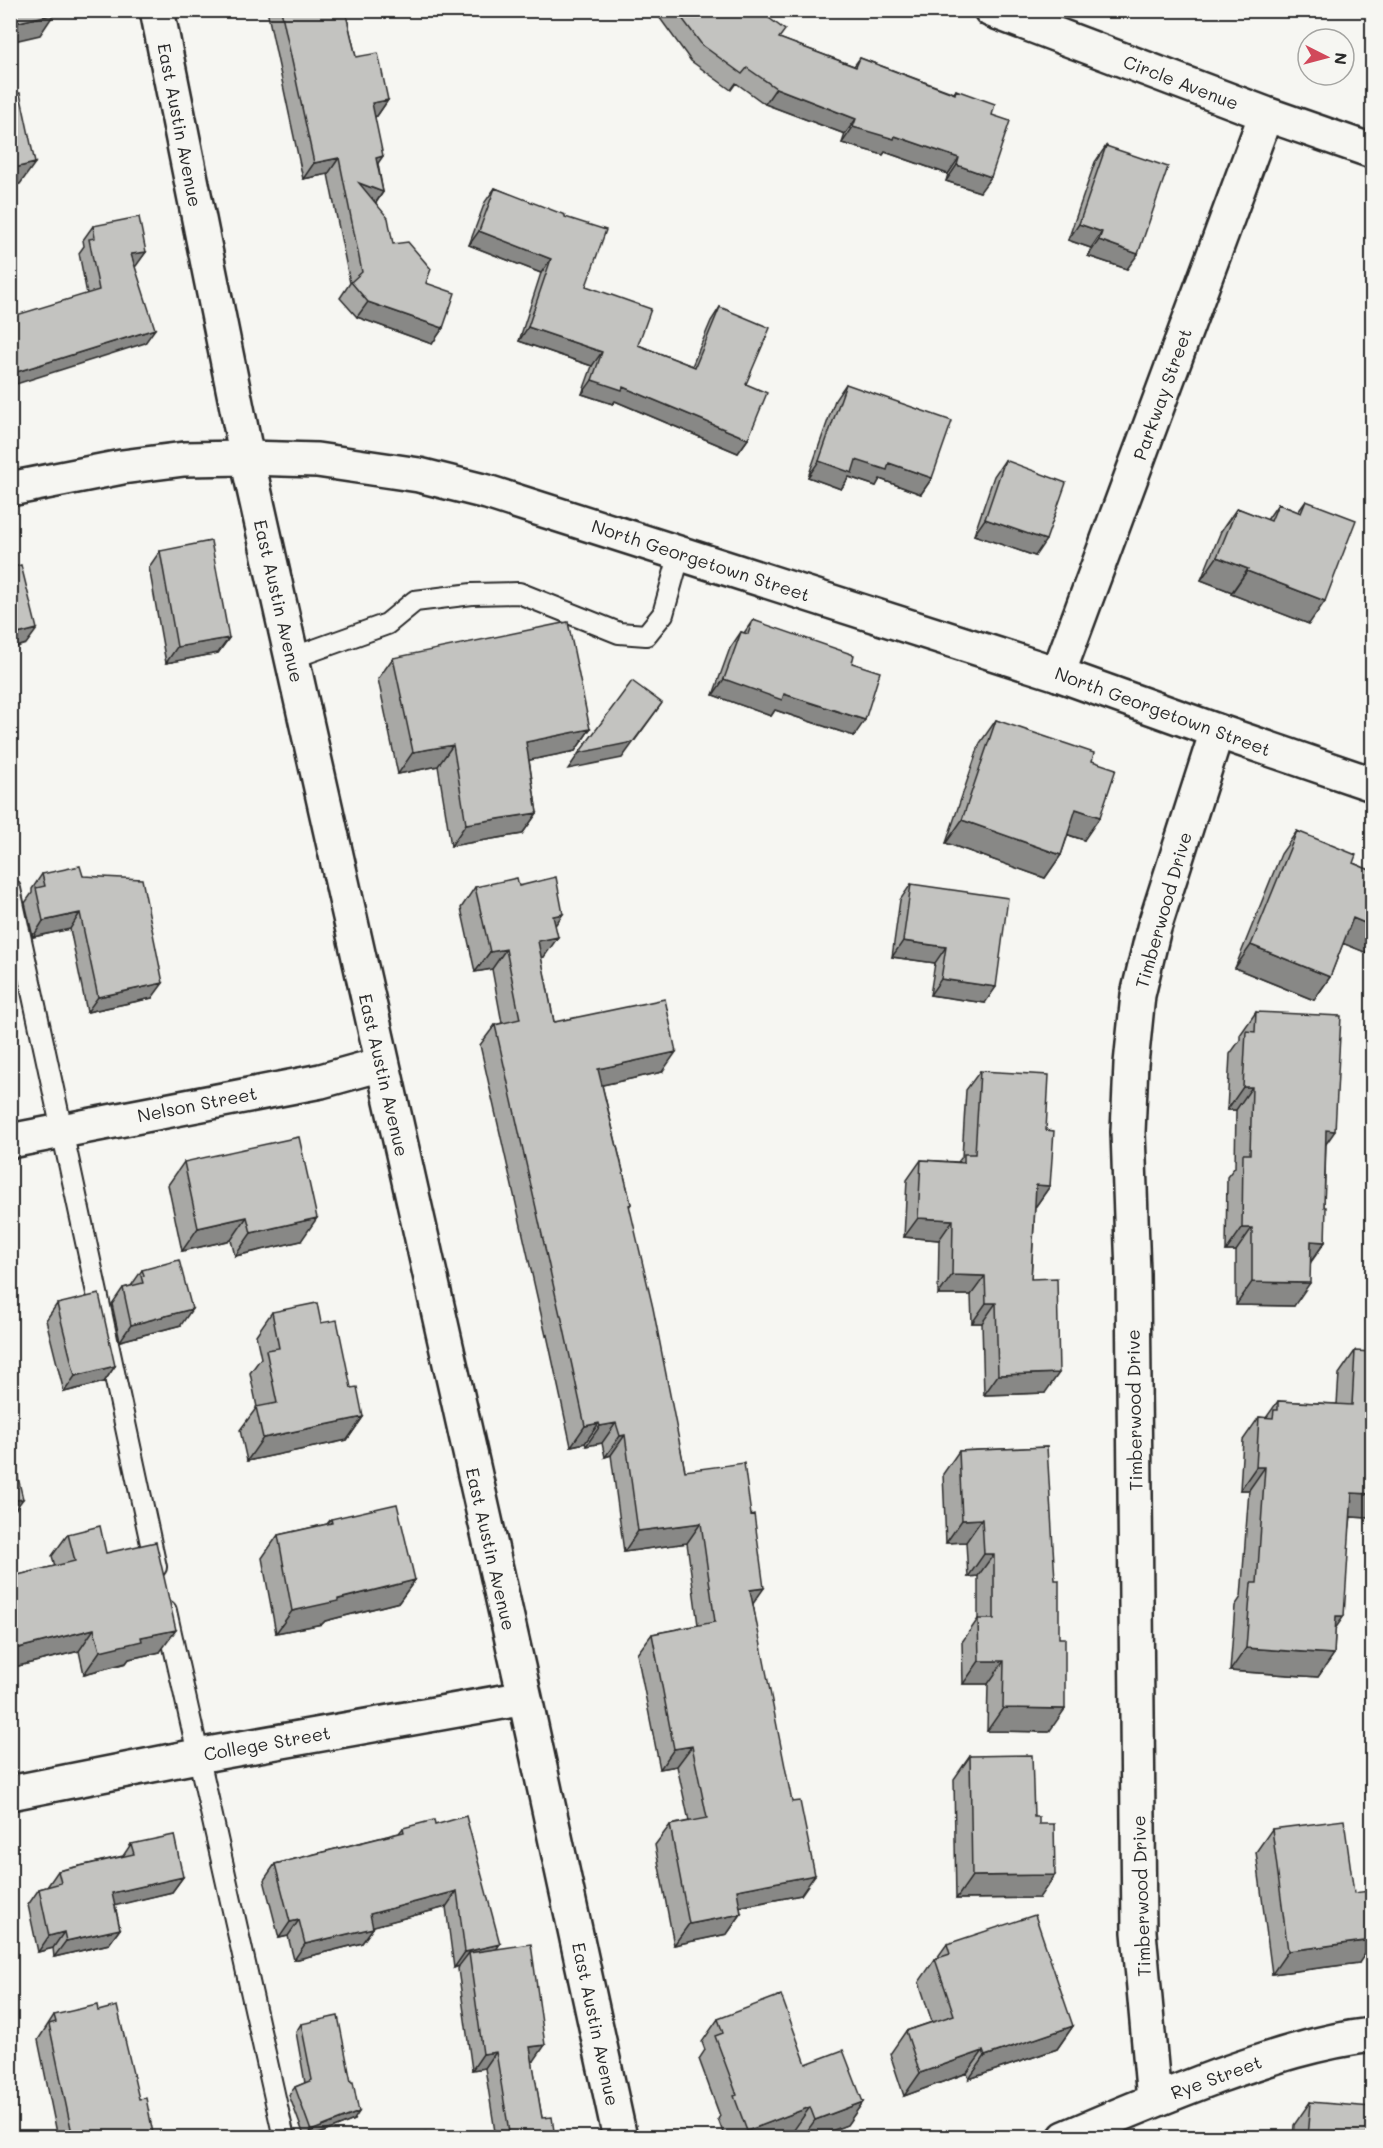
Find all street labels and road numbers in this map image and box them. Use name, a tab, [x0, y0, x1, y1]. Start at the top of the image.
street label: East Austin Avenue	[152, 41, 208, 209]
street label: Circle Avenue	[1120, 49, 1242, 115]
street label: Parkway Street	[1127, 325, 1197, 463]
street label: North Georgetown Street	[589, 513, 813, 607]
street label: East Austin Avenue	[249, 517, 309, 685]
street label: North Georgetown Street	[1052, 661, 1274, 761]
street label: Timberwood Drive	[1129, 829, 1197, 991]
street label: East Austin Avenue	[354, 991, 414, 1159]
street label: Nelson Street	[135, 1081, 259, 1127]
street label: Timberwood Drive	[1121, 1329, 1147, 1491]
street label: East Austin Avenue	[461, 1465, 521, 1633]
street label: College Street	[202, 1720, 332, 1766]
street label: Timberwood Drive	[1126, 1815, 1156, 1977]
street label: East Austin Avenue	[567, 1940, 625, 2108]
street label: Rye Street	[1167, 2049, 1265, 2105]

